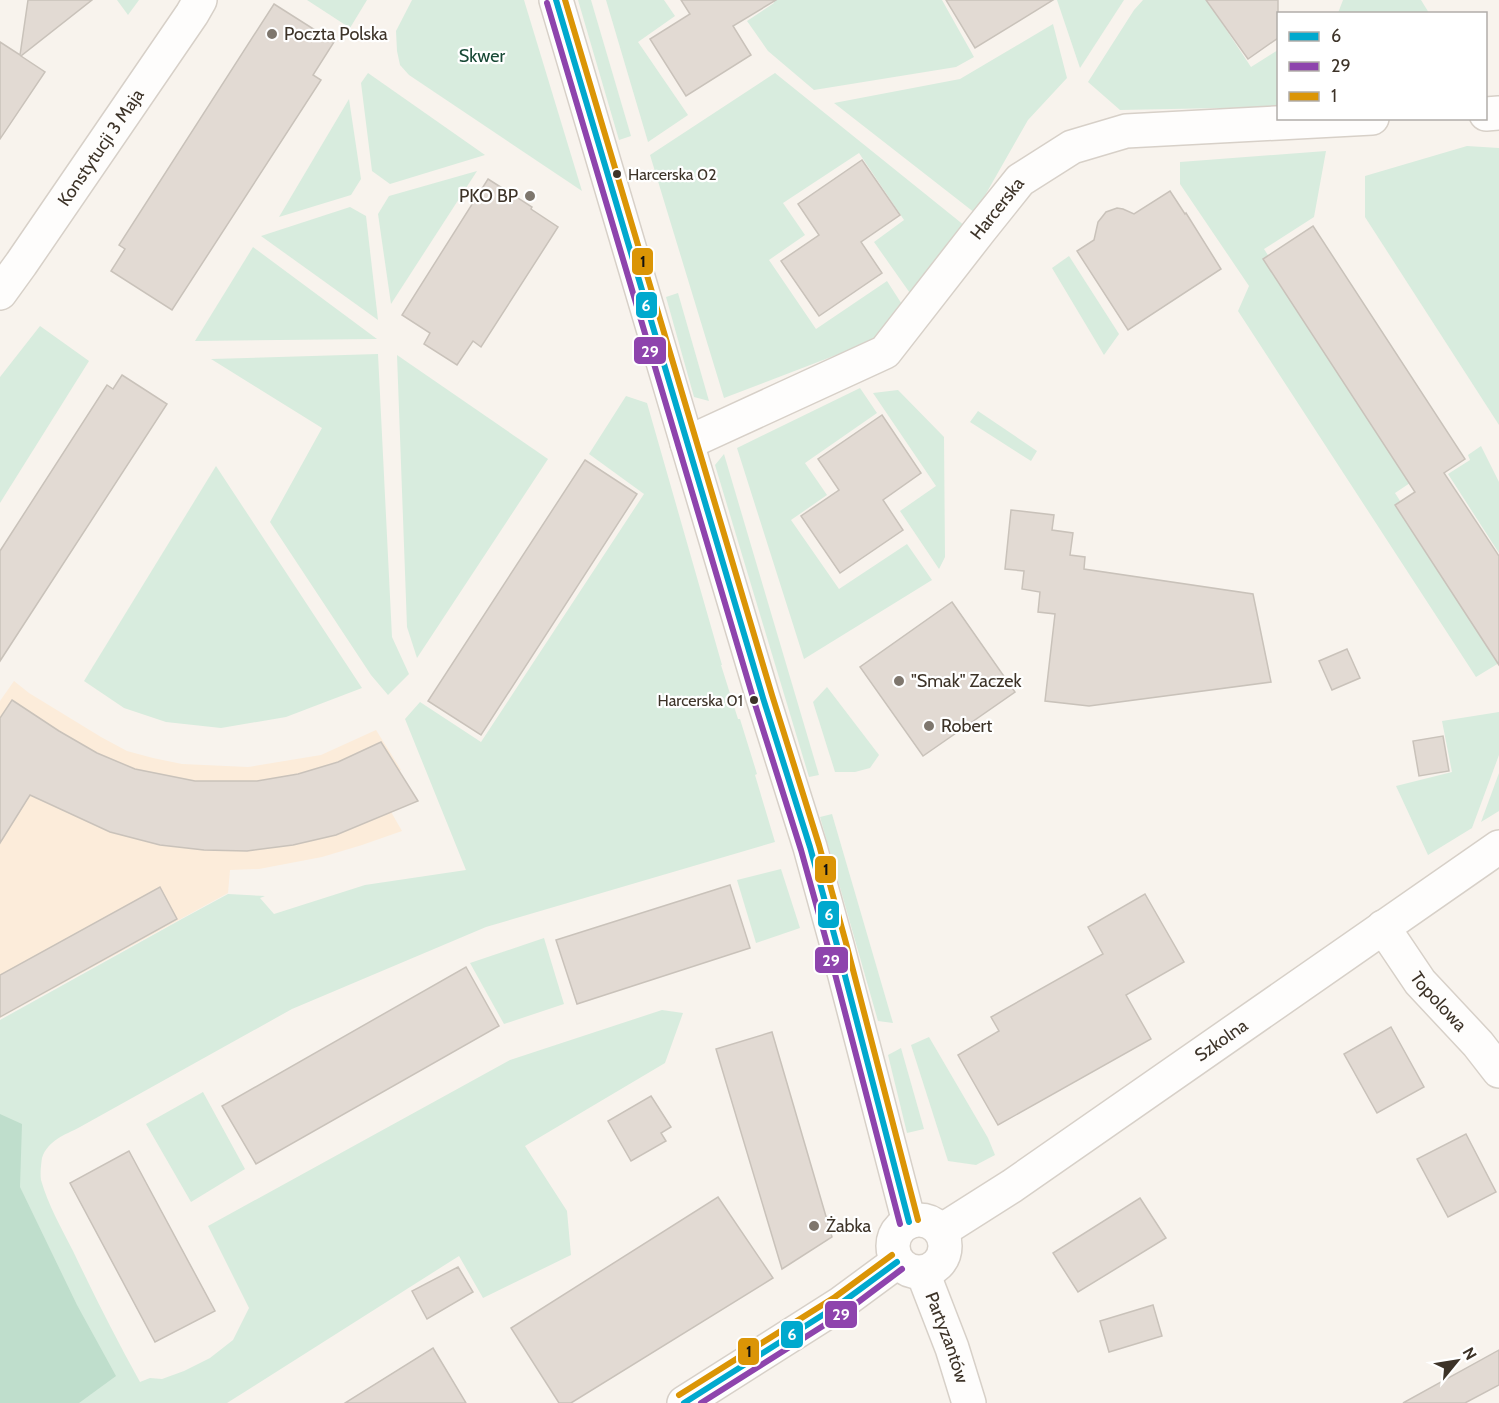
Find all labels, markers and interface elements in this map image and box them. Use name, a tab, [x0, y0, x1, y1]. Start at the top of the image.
legend	[1277, 12, 1487, 120]
place label: Poczta Polska	[284, 23, 388, 45]
text: 6	[1331, 25, 1341, 47]
marker: Poczta Polska	[265, 27, 279, 41]
park label: Skwer	[459, 45, 505, 67]
text: 29	[1331, 55, 1351, 77]
street label: Konstytucji 3 Maja	[53, 84, 149, 210]
text: 1	[1331, 85, 1337, 107]
place label: Harcerska 02	[628, 165, 717, 184]
marker: Harcerska 02	[611, 168, 623, 180]
street label: Harcerska	[966, 173, 1029, 244]
place label: PKO BP	[459, 185, 518, 207]
marker: PKO BP	[523, 189, 537, 203]
line badge: 1	[631, 247, 654, 276]
text: 1	[640, 252, 646, 271]
line badge: 6	[635, 291, 658, 319]
text: 6	[642, 296, 651, 315]
line badge: 29	[633, 336, 667, 365]
text: 29	[641, 342, 659, 361]
place label: "Smak" Zaczek	[911, 670, 1023, 692]
marker: "Smak" Zaczek	[892, 674, 906, 688]
place label: Harcerska 01	[658, 691, 743, 710]
marker: Harcerska 01	[748, 694, 760, 706]
place label: Robert	[941, 715, 992, 737]
marker: Robert	[922, 719, 936, 733]
line badge: 1	[814, 855, 837, 884]
text: 1	[823, 860, 829, 879]
line badge: 6	[817, 900, 840, 929]
text: 6	[825, 905, 834, 924]
line badge: 29	[814, 946, 849, 974]
text: 29	[822, 951, 840, 970]
street label: Topolowa	[1405, 967, 1472, 1036]
street label: Szkolna	[1191, 1014, 1252, 1066]
place label: Żabka	[826, 1215, 871, 1237]
marker: Żabka	[807, 1219, 821, 1233]
street label: Partyzantów	[920, 1289, 973, 1386]
line badge: 29	[824, 1300, 858, 1329]
text: 29	[832, 1305, 850, 1324]
line badge: 6	[780, 1320, 804, 1349]
text: 6	[788, 1325, 797, 1344]
north arrow	[1427, 1331, 1487, 1391]
line badge: 1	[737, 1337, 760, 1366]
text: 1	[746, 1342, 752, 1361]
text: N	[1459, 1344, 1481, 1363]

